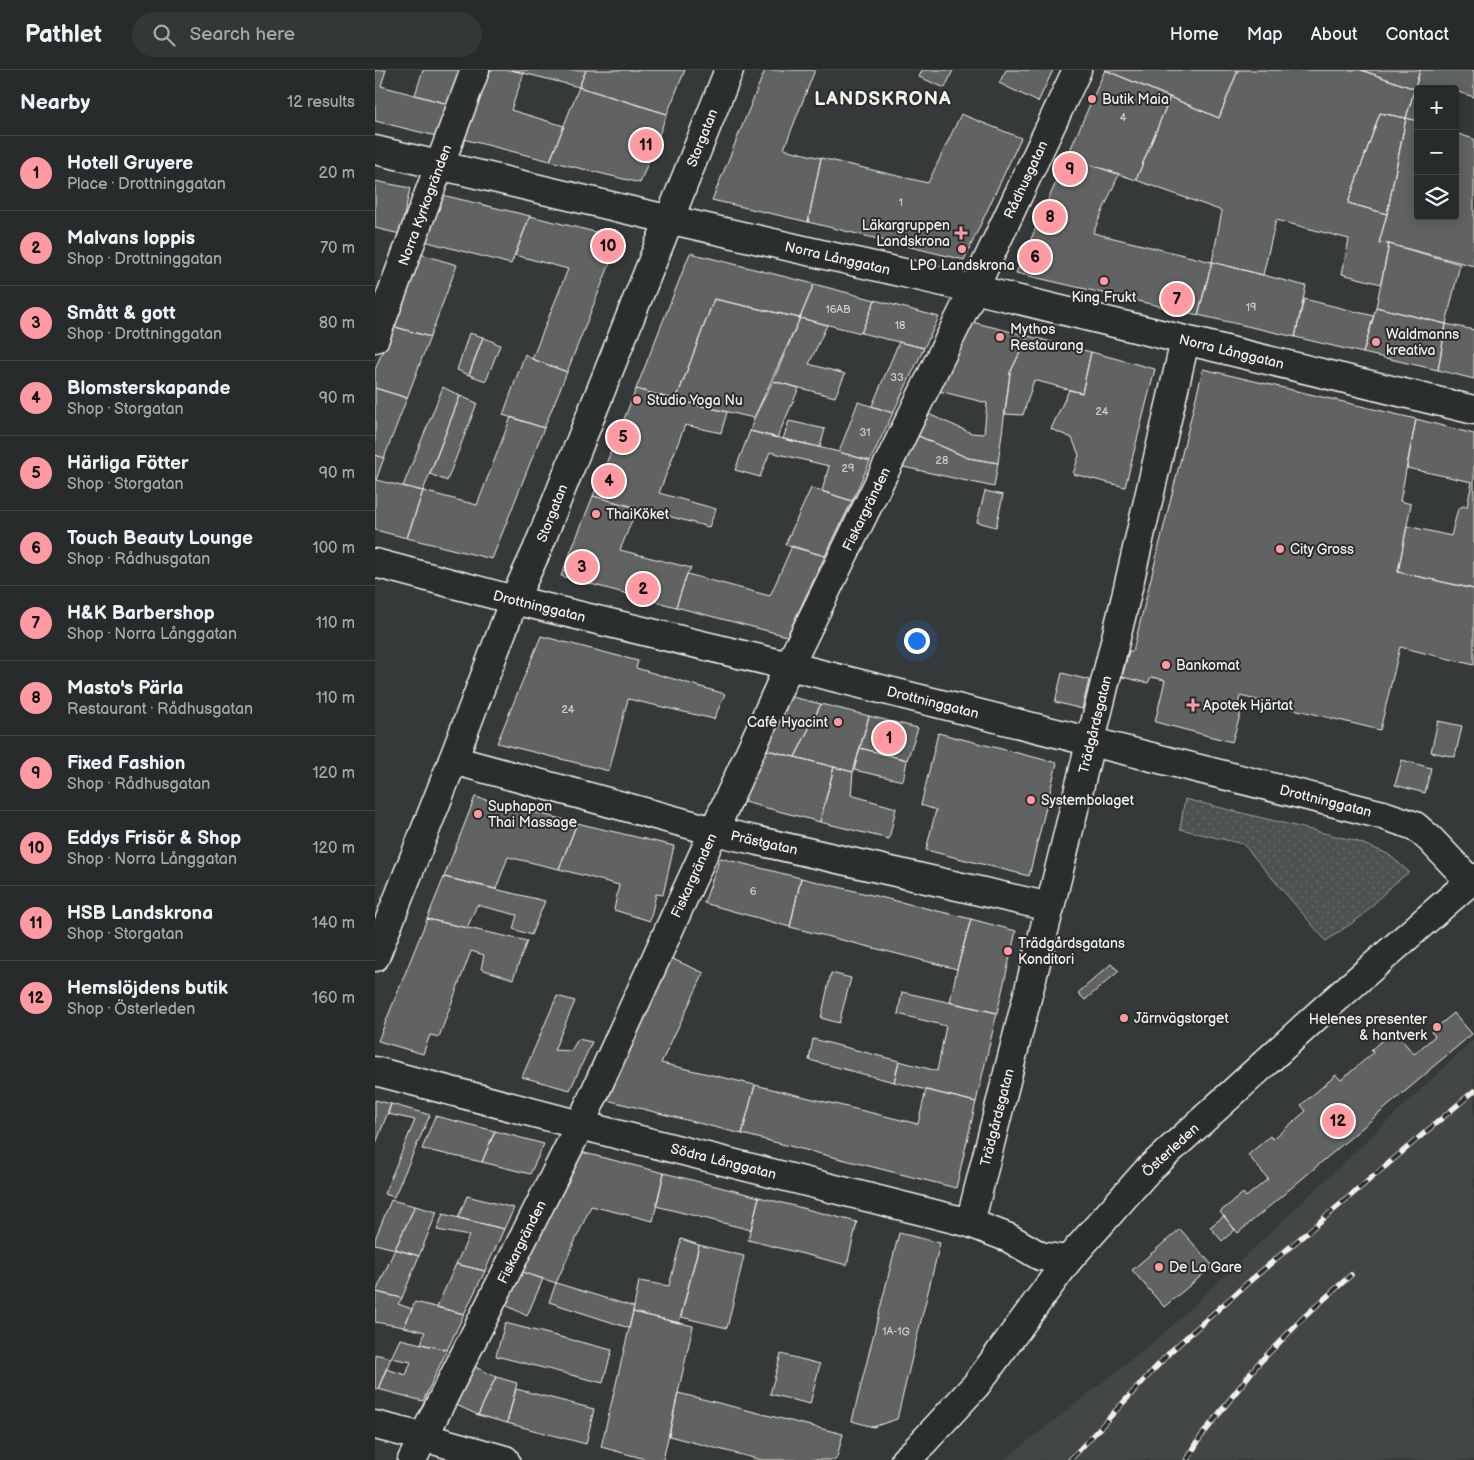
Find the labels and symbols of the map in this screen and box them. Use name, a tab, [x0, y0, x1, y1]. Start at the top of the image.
district label: LANDSKRONA	[814, 88, 952, 111]
place label: Butik Maia	[1102, 91, 1169, 108]
marker: Butik Maia	[1086, 93, 1098, 105]
street label: Storgatan	[683, 107, 722, 170]
house number: 4	[1120, 111, 1127, 124]
pin: 11	[630, 126, 662, 164]
street label: Rådhusgatan	[1000, 138, 1052, 221]
street label: Norra Kyrkogränden	[395, 142, 455, 268]
pin: 9	[1054, 150, 1086, 188]
house number: 1	[899, 196, 903, 209]
pin: 8	[1034, 198, 1066, 236]
place label: Läkargruppen Landskrona	[862, 217, 950, 250]
marker: Läkargruppen Landskrona	[954, 226, 968, 240]
pin: 10	[592, 227, 624, 265]
street label: Norra Långgatan	[783, 238, 892, 279]
pin: 6	[1019, 238, 1051, 276]
marker: LPO Landskrona	[956, 243, 968, 255]
place label: LPO Landskrona	[909, 257, 1015, 274]
marker: King Frukt	[1098, 275, 1110, 287]
pin: 7	[1161, 280, 1193, 318]
place label: King Frukt	[1072, 289, 1137, 306]
house number: 19	[1246, 301, 1256, 314]
house number: 16AB	[825, 303, 851, 316]
house number: 18	[895, 319, 905, 332]
place label: Mythos Restaurang	[1010, 321, 1083, 354]
place label: Waldmanns kreativa	[1386, 326, 1459, 359]
marker: Mythos Restaurang	[994, 331, 1006, 343]
street label: Norra Långgatan	[1177, 331, 1286, 373]
marker: Waldmanns kreativa	[1370, 336, 1382, 348]
house number: 33	[890, 371, 904, 384]
place label: Studio Yoga Nu	[647, 392, 743, 409]
marker: Studio Yoga Nu	[631, 394, 643, 406]
house number: 24	[1095, 405, 1109, 418]
pin: 5	[607, 418, 639, 456]
house number: 31	[859, 426, 871, 439]
house number: 28	[936, 454, 948, 467]
pin: 4	[593, 462, 625, 500]
house number: 29	[842, 462, 854, 475]
street label: Fiskargränden	[839, 465, 894, 554]
street label: Storgatan	[533, 482, 571, 545]
place label: ThaiKöket	[606, 506, 670, 523]
marker: ThaiKöket	[590, 508, 602, 520]
place label: City Gross	[1290, 541, 1354, 558]
marker: City Gross	[1274, 543, 1286, 555]
pin: 3	[566, 548, 598, 586]
pin: 2	[627, 570, 659, 608]
street label: Drottninggatan	[491, 587, 587, 626]
your location	[904, 628, 930, 654]
place label: Bankomat	[1176, 657, 1240, 674]
marker: Bankomat	[1160, 659, 1172, 671]
street label: Trädgårdsgatan	[1075, 674, 1115, 775]
street label: Drottninggatan	[885, 683, 981, 722]
place label: Apotek Hjärtat	[1203, 697, 1294, 714]
marker: Apotek Hjärtat	[1187, 699, 1199, 711]
house number: 24	[561, 703, 575, 716]
place label: Café Hyacint	[747, 714, 829, 731]
marker: Café Hyacint	[832, 716, 844, 728]
pin: 1	[873, 719, 905, 757]
street label: Drottninggatan	[1278, 781, 1374, 821]
place label: Systembolaget	[1041, 792, 1135, 809]
marker: Systembolaget	[1025, 794, 1037, 806]
place label: Suphapon Thai Massage	[488, 798, 577, 831]
marker: Suphapon Thai Massage	[472, 808, 484, 820]
street label: Prästgatan	[729, 827, 799, 859]
street label: Fiskargränden	[668, 831, 721, 921]
house number: 6	[750, 885, 757, 898]
place label: Trädgårdsgatans Konditori	[1018, 935, 1125, 968]
marker: Trädgårdsgatans Konditori	[1002, 945, 1014, 957]
place label: Järnvägstorget	[1134, 1010, 1229, 1027]
place label: Helenes presenter & hantverk	[1309, 1011, 1428, 1044]
marker: Järnvägstorget	[1118, 1012, 1130, 1024]
marker: Helenes presenter & hantverk	[1431, 1021, 1443, 1033]
street label: Trädgårdsgatan	[977, 1067, 1018, 1168]
pin: 12	[1322, 1102, 1354, 1140]
street label: Österleden	[1138, 1120, 1203, 1180]
street label: Södra Långgatan	[669, 1140, 778, 1183]
street label: Fiskargränden	[494, 1198, 550, 1287]
place label: De La Gare	[1169, 1259, 1242, 1276]
marker: De La Gare	[1153, 1261, 1165, 1273]
house number: 1A-1G	[882, 1325, 910, 1338]

